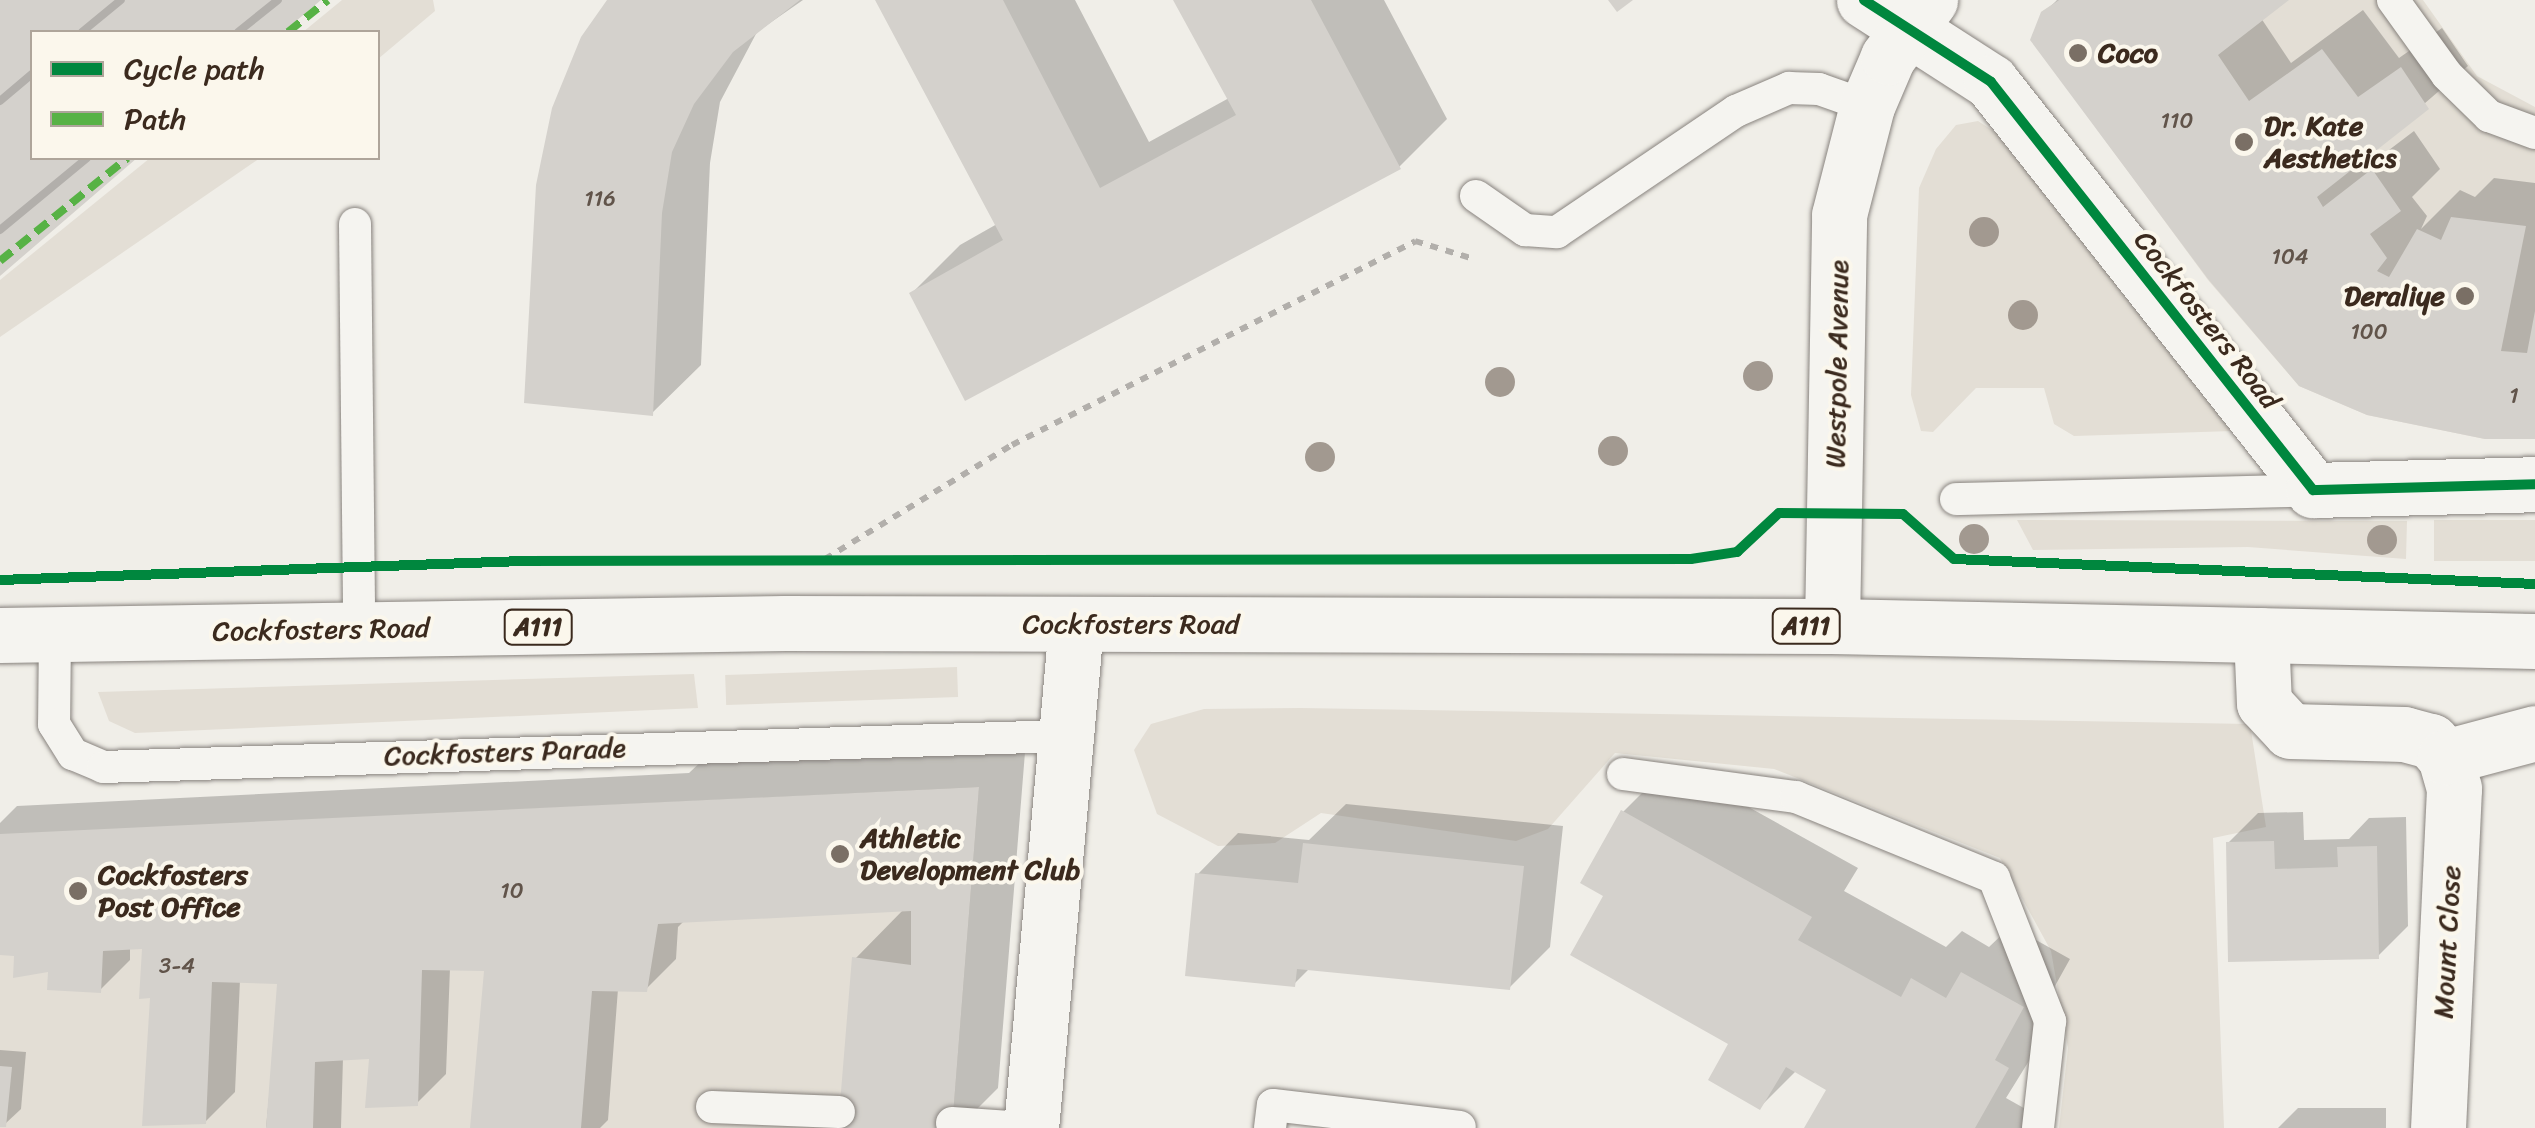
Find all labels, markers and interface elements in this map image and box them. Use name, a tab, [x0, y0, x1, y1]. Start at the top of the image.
legend	[30, 30, 380, 160]
place label: Coco	[2098, 36, 2158, 70]
text: Cycle path	[124, 42, 265, 96]
marker: Coco	[2067, 42, 2089, 64]
text: Path	[124, 92, 186, 146]
house number: 110	[2161, 108, 2193, 134]
place label: Dr. Kate Aesthetics	[2264, 109, 2396, 175]
marker: Dr. Kate Aesthetics	[2233, 131, 2255, 153]
house number: 116	[584, 186, 616, 212]
street label: Cockfosters Road	[2127, 224, 2287, 416]
house number: 104	[2271, 244, 2309, 270]
street label: Westpole Avenue	[1818, 260, 1856, 468]
place label: Deraliye	[2344, 279, 2445, 313]
marker: Deraliye	[2454, 285, 2476, 307]
house number: 100	[2350, 319, 2388, 345]
house number: 1	[2509, 383, 2519, 409]
road number: A111	[1771, 606, 1841, 646]
road number: A111	[503, 607, 573, 647]
street label: Cockfosters Road	[1022, 607, 1240, 641]
street label: Cockfosters Road	[212, 611, 430, 649]
street label: Cockfosters Parade	[383, 731, 627, 773]
place label: Athletic Development Club	[860, 821, 1080, 887]
marker: Athletic Development Club	[829, 843, 851, 865]
place label: Cockfosters Post Office	[98, 858, 248, 924]
street label: Mount Close	[2426, 864, 2468, 1020]
house number: 10	[500, 878, 524, 904]
marker: Cockfosters Post Office	[67, 880, 89, 902]
house number: 3-4	[159, 953, 195, 979]

